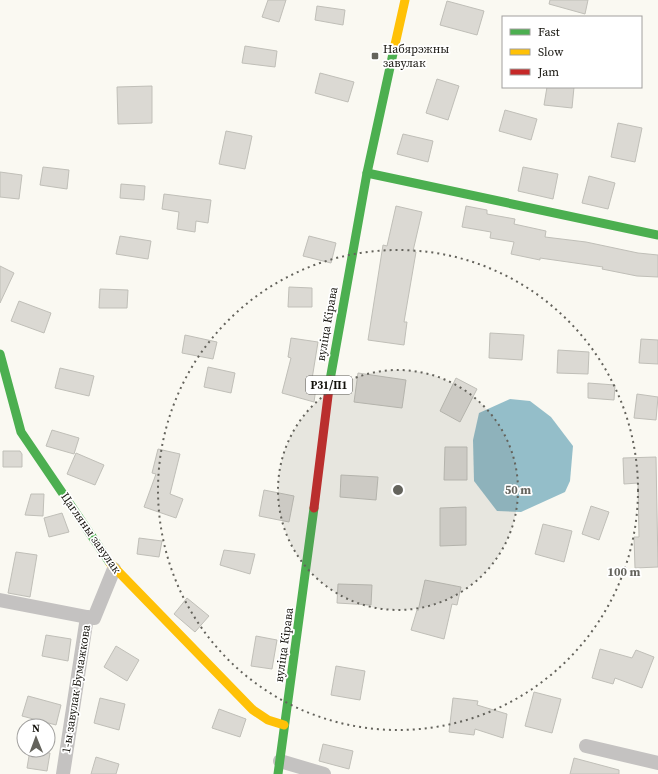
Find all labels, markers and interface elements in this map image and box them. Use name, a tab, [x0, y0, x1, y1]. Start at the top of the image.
legend	[502, 16, 642, 88]
text: Fast	[538, 24, 560, 40]
place label: Набярэжны завулак	[383, 41, 449, 71]
text: Slow	[538, 44, 564, 60]
marker: Набярэжны завулак	[370, 51, 380, 61]
text: Jam	[537, 64, 559, 80]
street label: вуліца Кірава	[313, 285, 342, 362]
road number: Р31/П1	[306, 376, 352, 394]
text: 50 m	[505, 482, 531, 498]
centre of rings	[391, 483, 405, 497]
street label: Цагляны завулак	[57, 489, 125, 577]
text: 100 m	[608, 564, 641, 580]
street label: вуліца Кірава	[271, 606, 297, 683]
street label: 1-ы завулак Бумажкова	[58, 623, 94, 754]
north arrow	[16, 718, 56, 758]
text: N	[32, 721, 40, 736]

